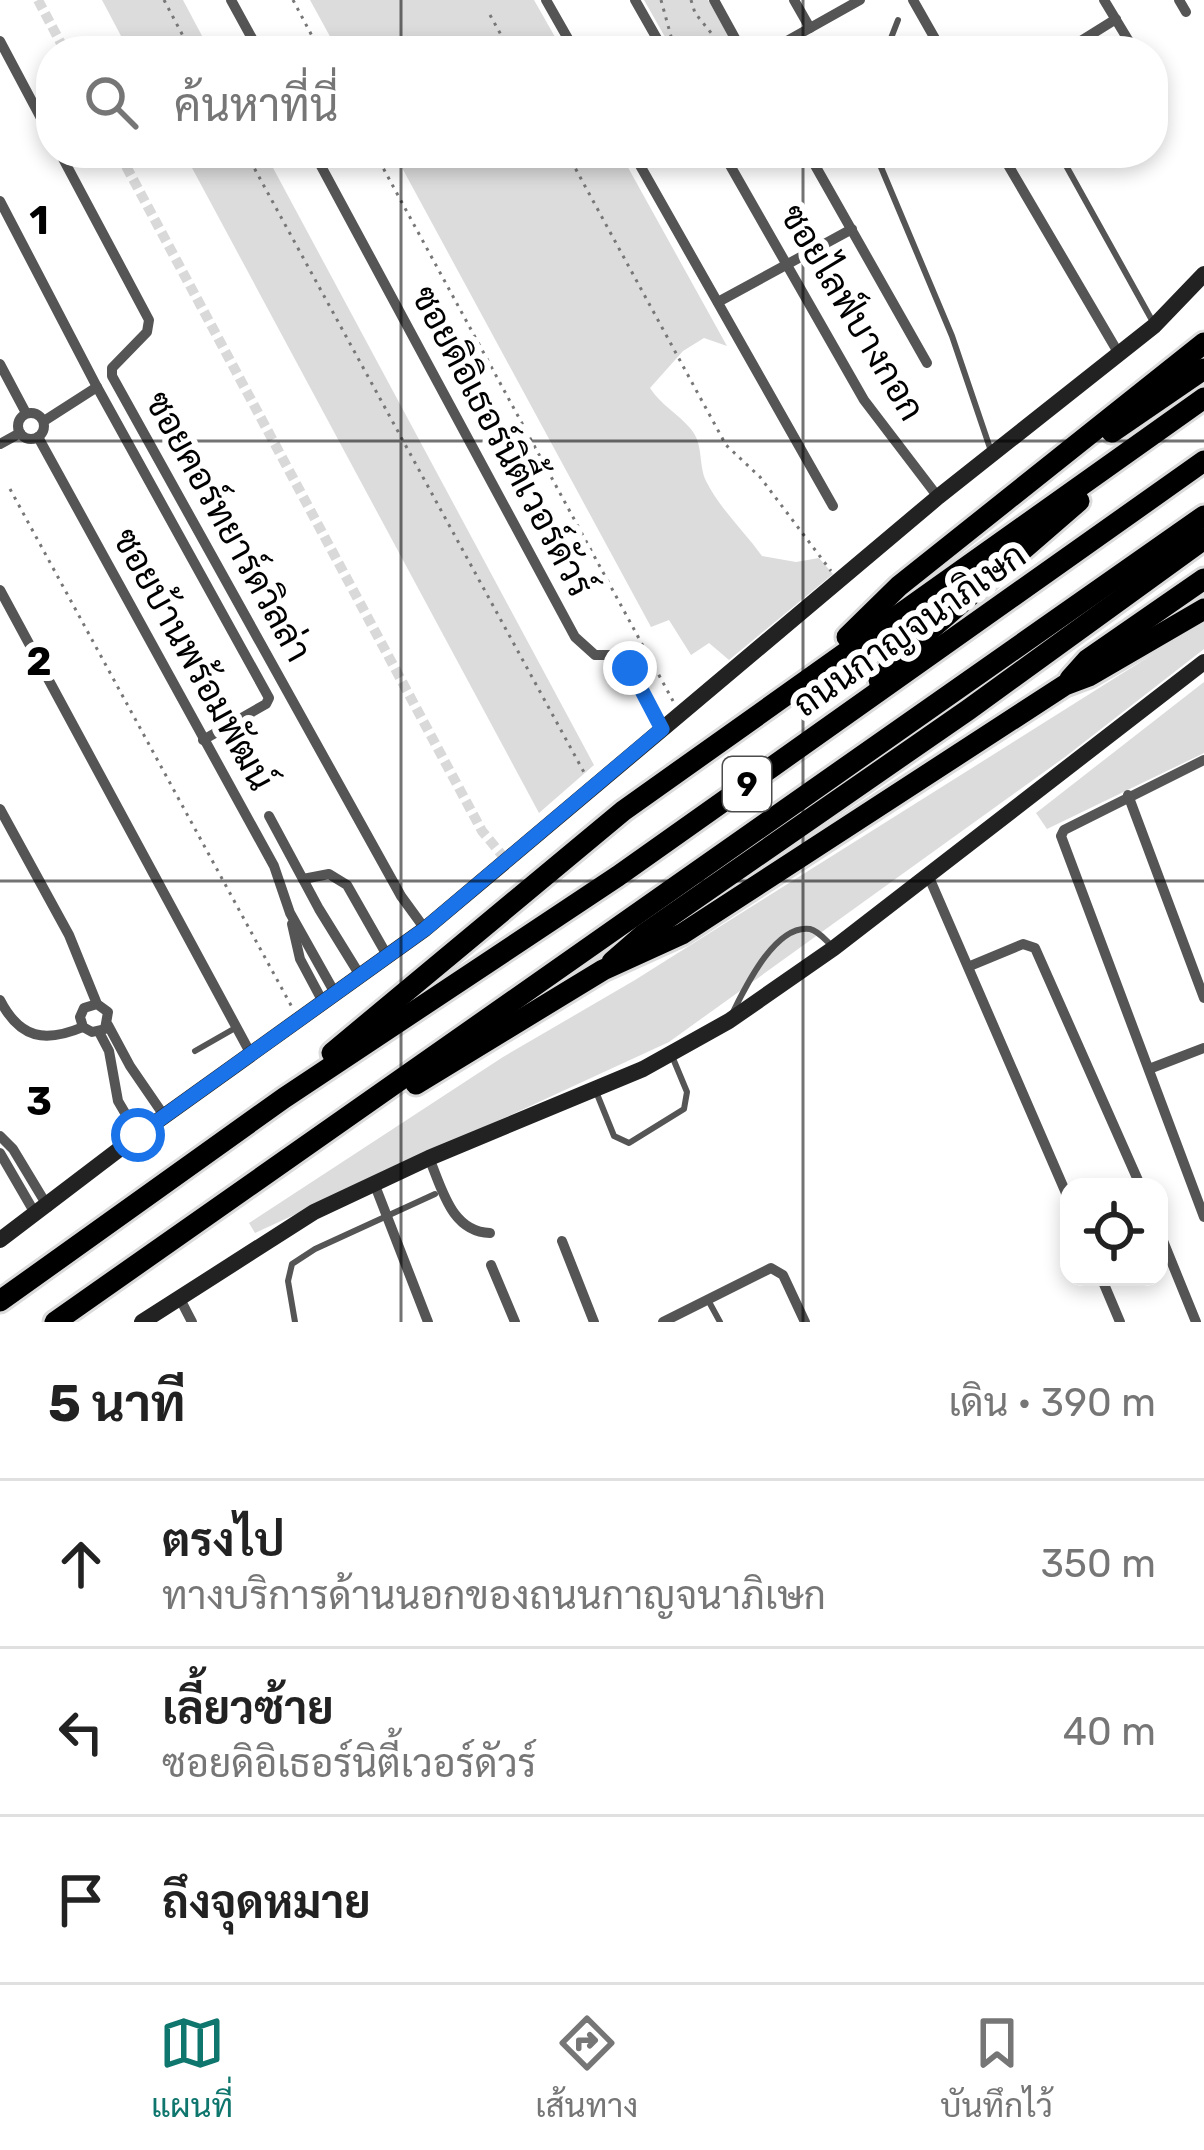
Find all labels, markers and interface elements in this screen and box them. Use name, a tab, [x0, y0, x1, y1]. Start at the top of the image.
search box	[36, 36, 1168, 168]
icon: search	[78, 69, 144, 135]
text: ค้นหาที่นี่	[174, 79, 338, 132]
street label: ซอยไลฟ์บางกอก	[771, 196, 935, 428]
text: 1	[29, 198, 49, 244]
street label: ซอยดิอิเธอร์นิตี้เวอร์ดัวร์	[402, 273, 612, 604]
street label: ซอยคอร์ทยาร์ดวิลล่า	[136, 383, 322, 669]
street label: ซอยบ้านพร้อมพัฒน์	[104, 520, 284, 798]
street label: ถนนกาญจนาภิเษก	[785, 533, 1034, 726]
text: 2	[26, 639, 52, 685]
route end	[603, 641, 657, 695]
road number: 9	[723, 757, 771, 811]
text: 3	[26, 1079, 52, 1125]
route start	[111, 1108, 165, 1162]
map controls	[1060, 1178, 1168, 1286]
button: locate	[1060, 1178, 1168, 1286]
text: 5 นาที	[48, 1373, 186, 1434]
text: เดิน · 390 m	[948, 1380, 1156, 1426]
text: ตรงไป	[162, 1514, 285, 1567]
icon: ahead	[48, 1531, 114, 1597]
text: 350 m	[1040, 1541, 1156, 1587]
text: ทางบริการด้านนอกของถนนกาญจนาภิเษก	[162, 1573, 826, 1619]
text: เลี้ยวซ้าย	[162, 1682, 334, 1735]
icon: left	[48, 1699, 114, 1765]
text: 40 m	[1063, 1709, 1156, 1755]
text: ซอยดิอิเธอร์นิตี้เวอร์ดัวร์	[162, 1741, 536, 1787]
icon: arrive	[48, 1867, 114, 1933]
text: ถึงจุดหมาย	[162, 1876, 371, 1929]
tab: แผนที่	[151, 2010, 233, 2125]
tab: เส้นทาง	[535, 2010, 638, 2125]
tab: บันทึกไว้	[940, 2010, 1053, 2125]

